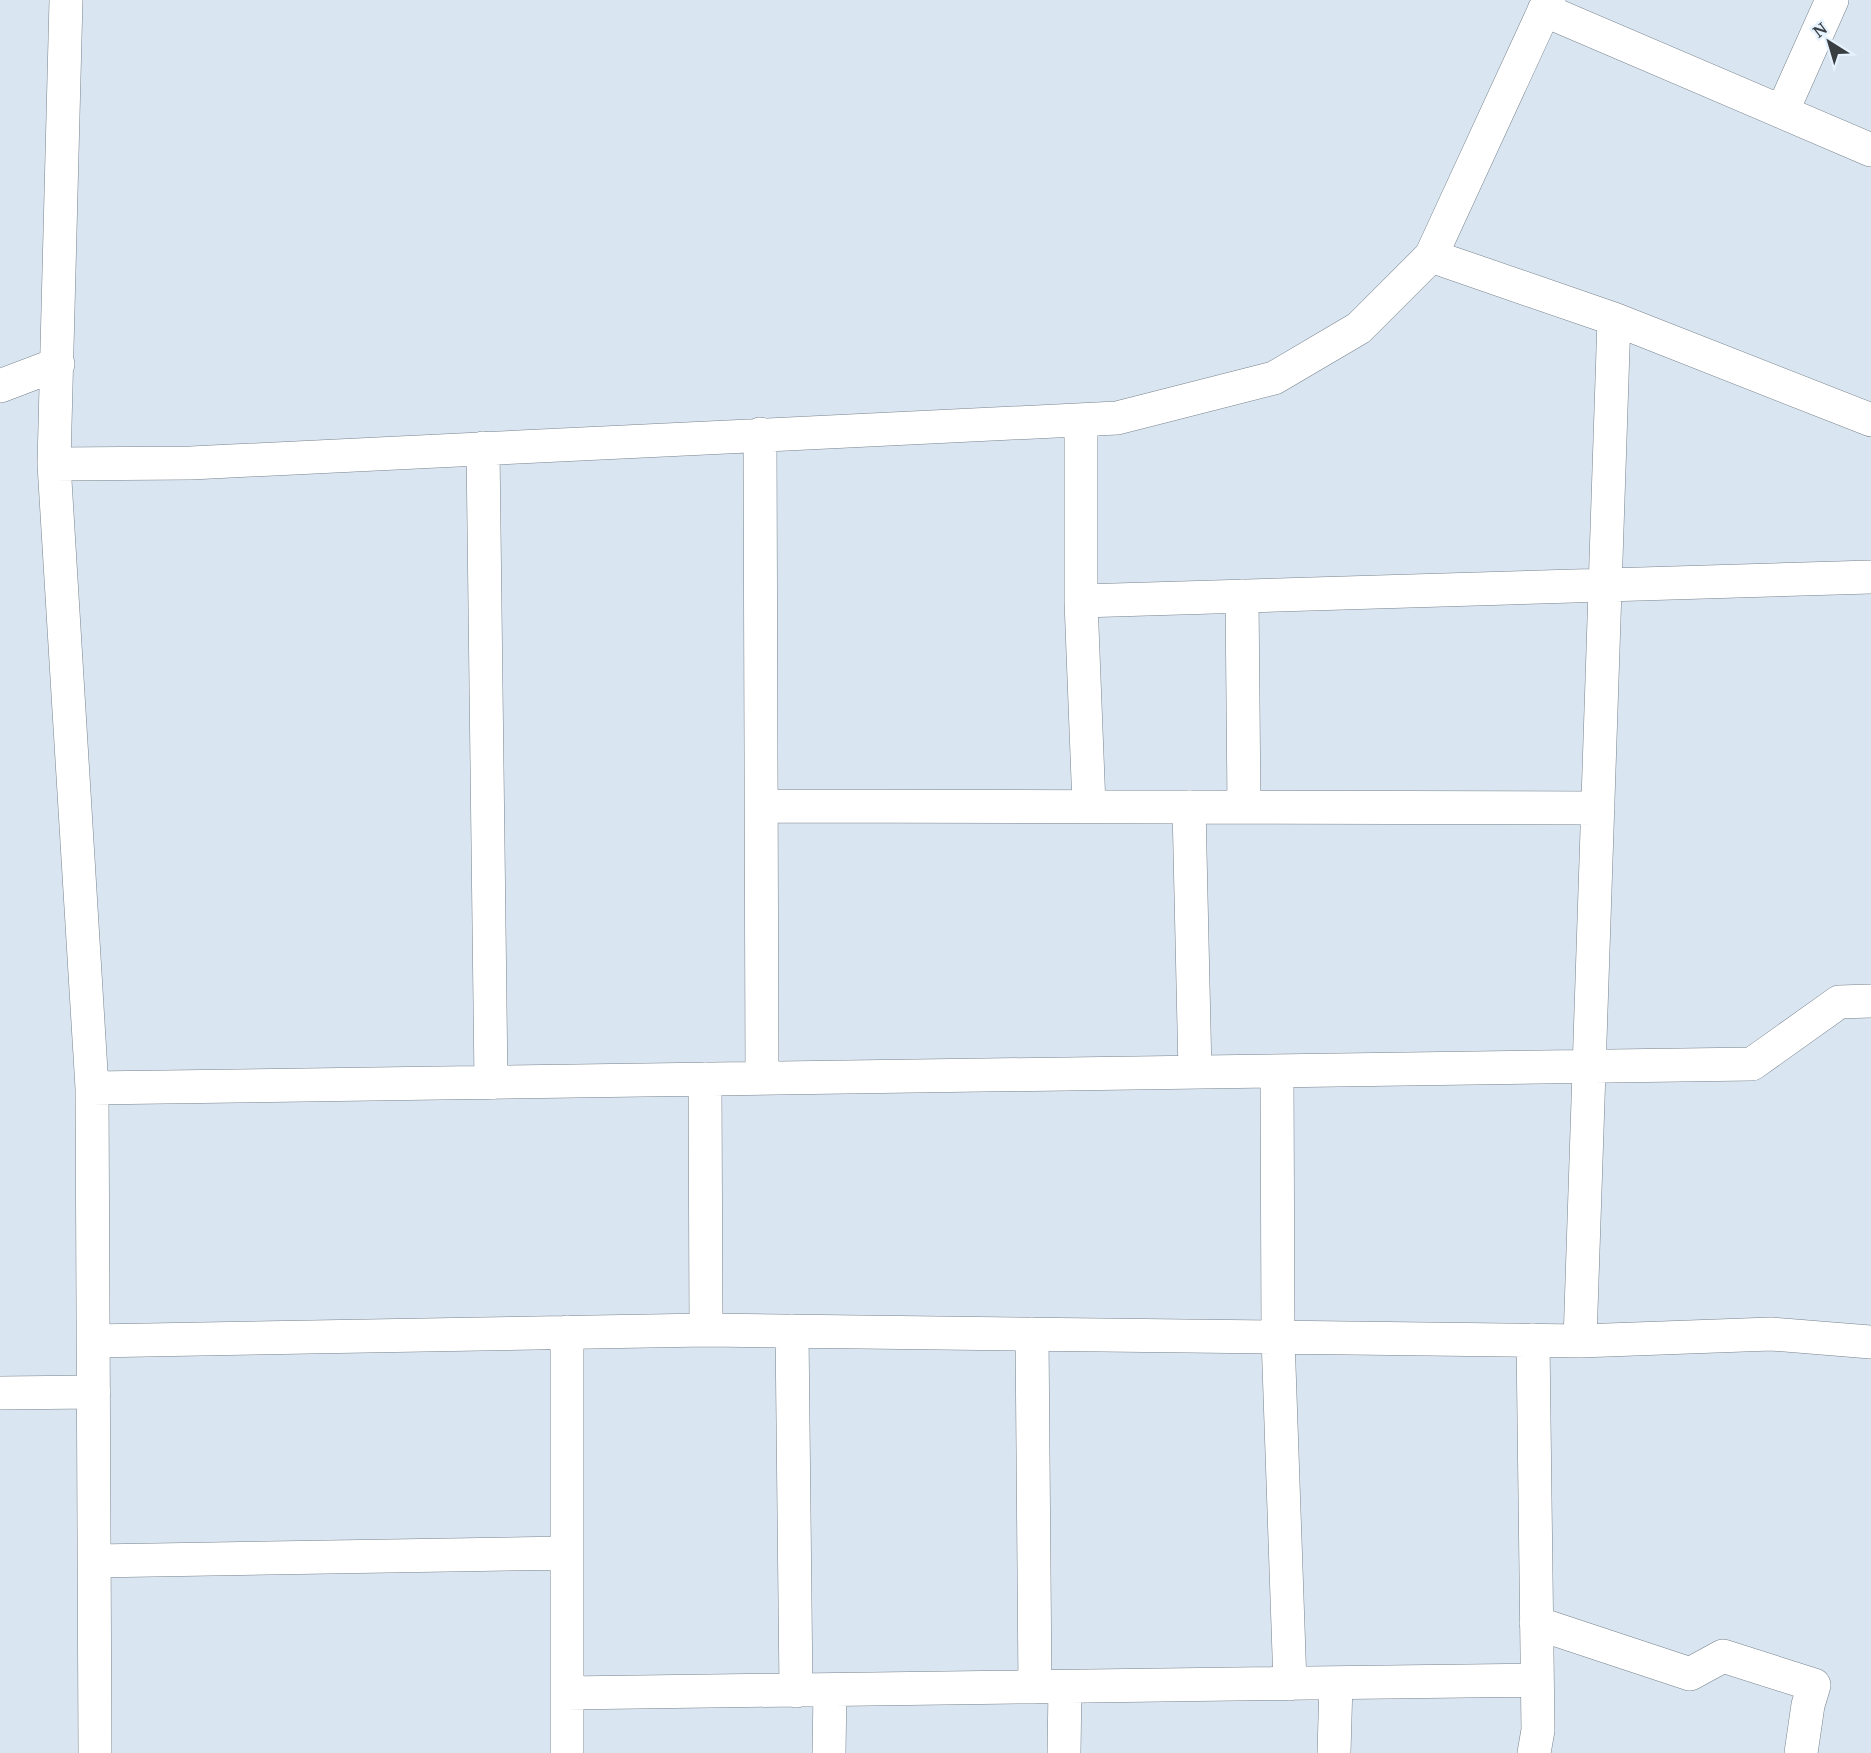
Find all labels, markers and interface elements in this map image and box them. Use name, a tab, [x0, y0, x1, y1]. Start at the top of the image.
north arrow	[1799, 12, 1859, 72]
text: N	[1808, 17, 1832, 43]

